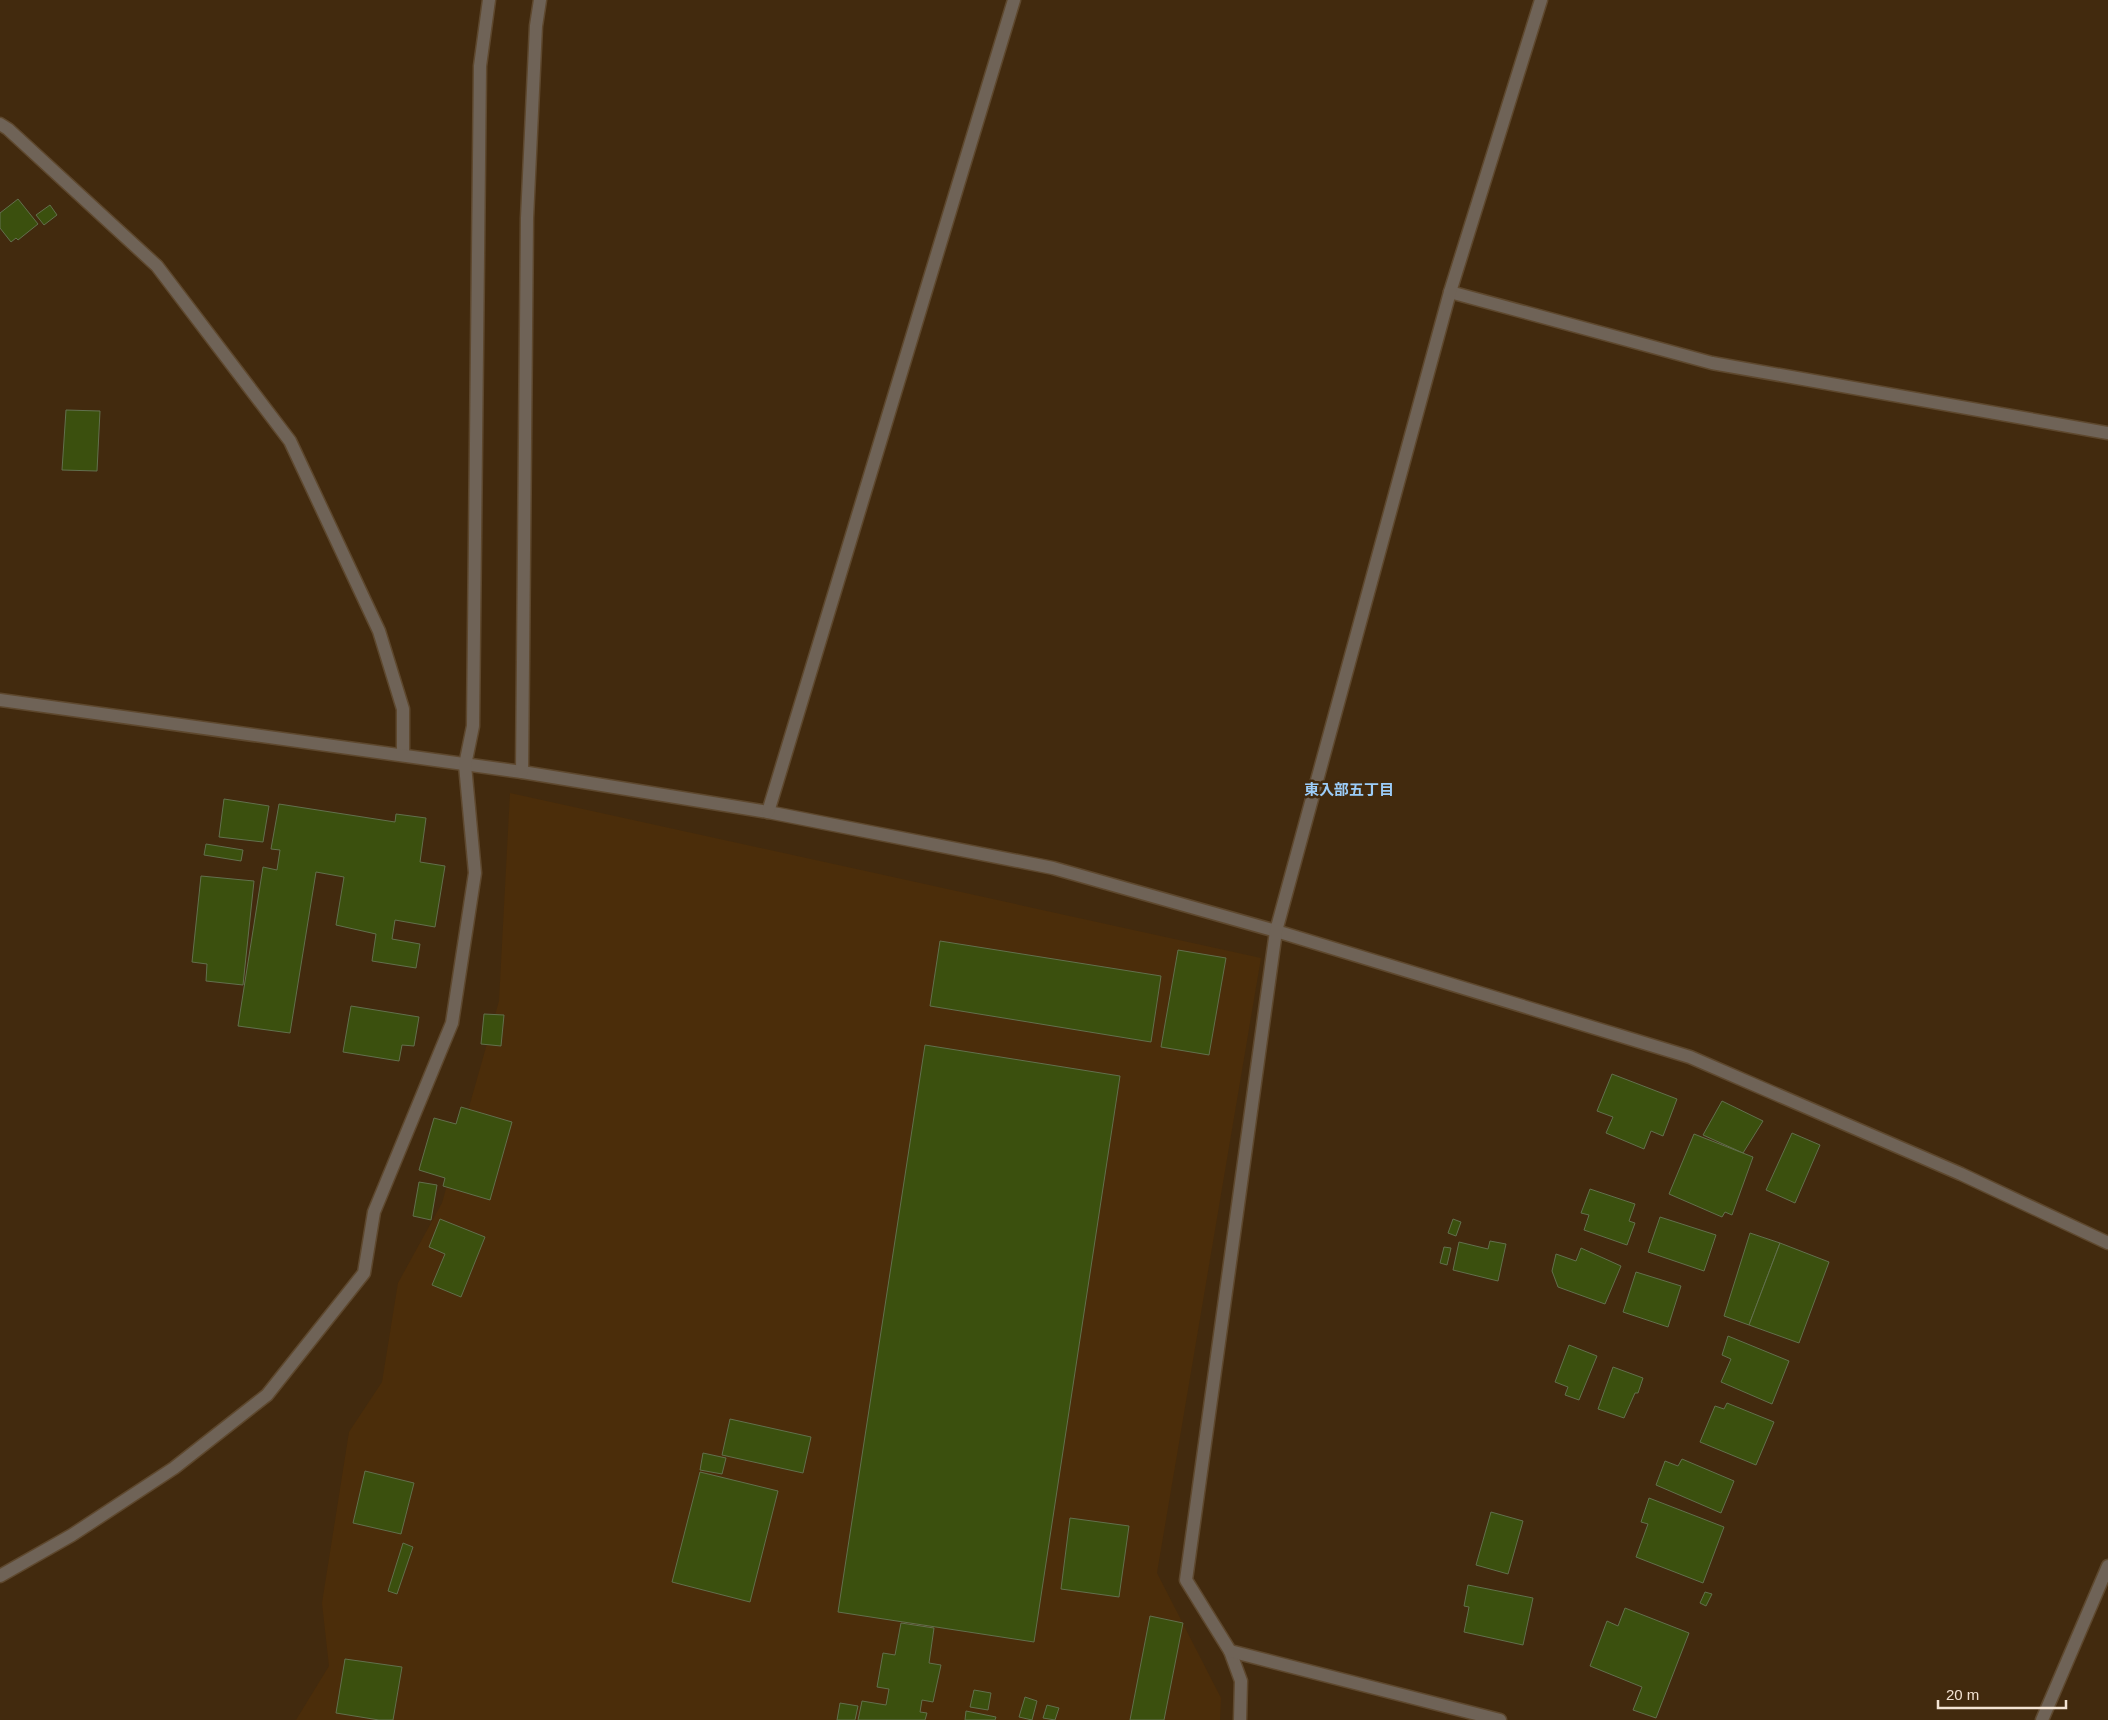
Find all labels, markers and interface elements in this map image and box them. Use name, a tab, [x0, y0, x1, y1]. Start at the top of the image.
district label: 東入部五丁目	[1304, 781, 1394, 798]
scale bar	[1938, 1678, 2066, 1710]
text: 20 m	[1946, 1686, 1979, 1703]

